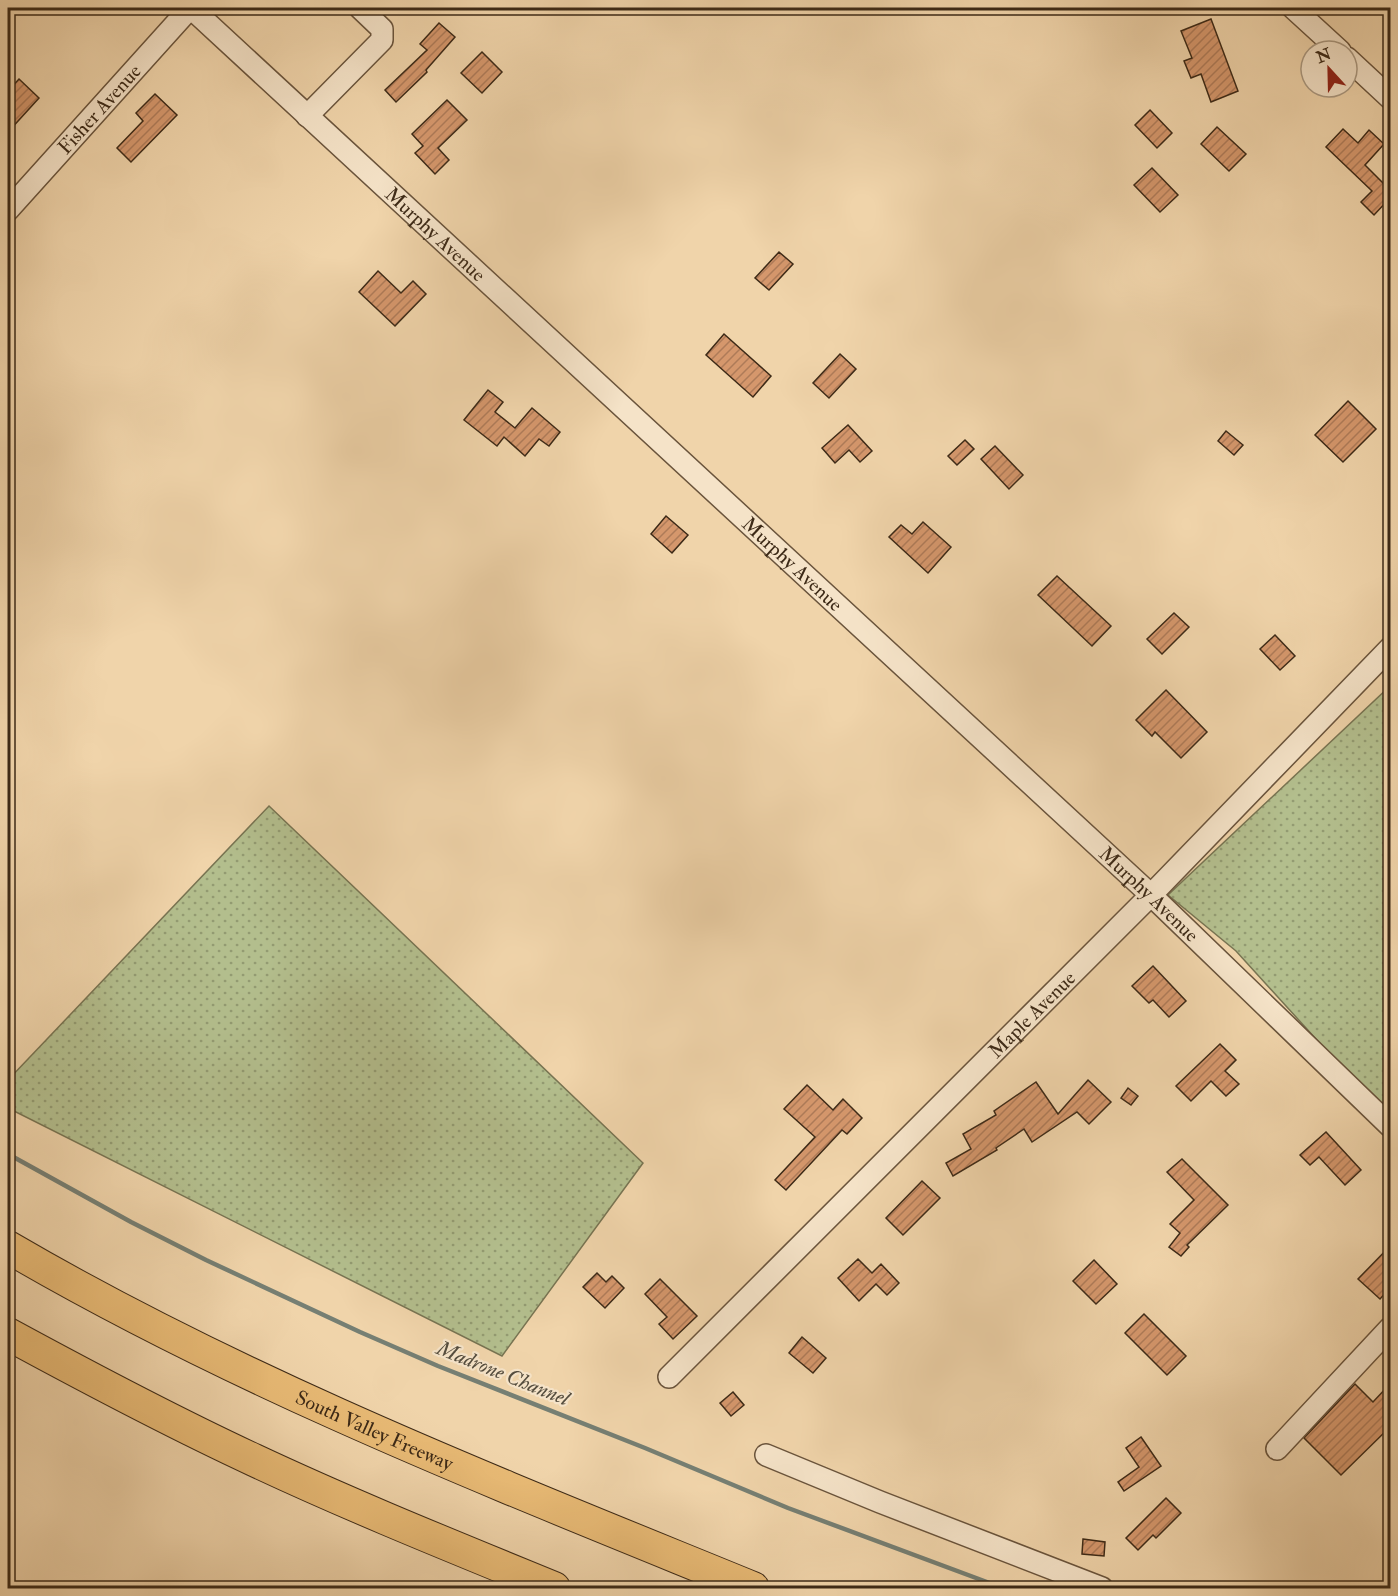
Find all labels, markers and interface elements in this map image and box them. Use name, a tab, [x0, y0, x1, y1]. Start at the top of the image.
north arrow	[1299, 39, 1359, 99]
text: N	[1312, 44, 1335, 68]
street label: Fisher Avenue	[52, 59, 147, 160]
street label: Murphy Avenue	[380, 182, 491, 287]
street label: Murphy Avenue	[737, 512, 848, 617]
street label: Murphy Avenue	[1094, 841, 1204, 947]
street label: Maple Avenue	[983, 966, 1081, 1063]
water label: Madrone Channel	[431, 1334, 575, 1413]
street label: South Valley Freeway	[291, 1385, 458, 1477]

